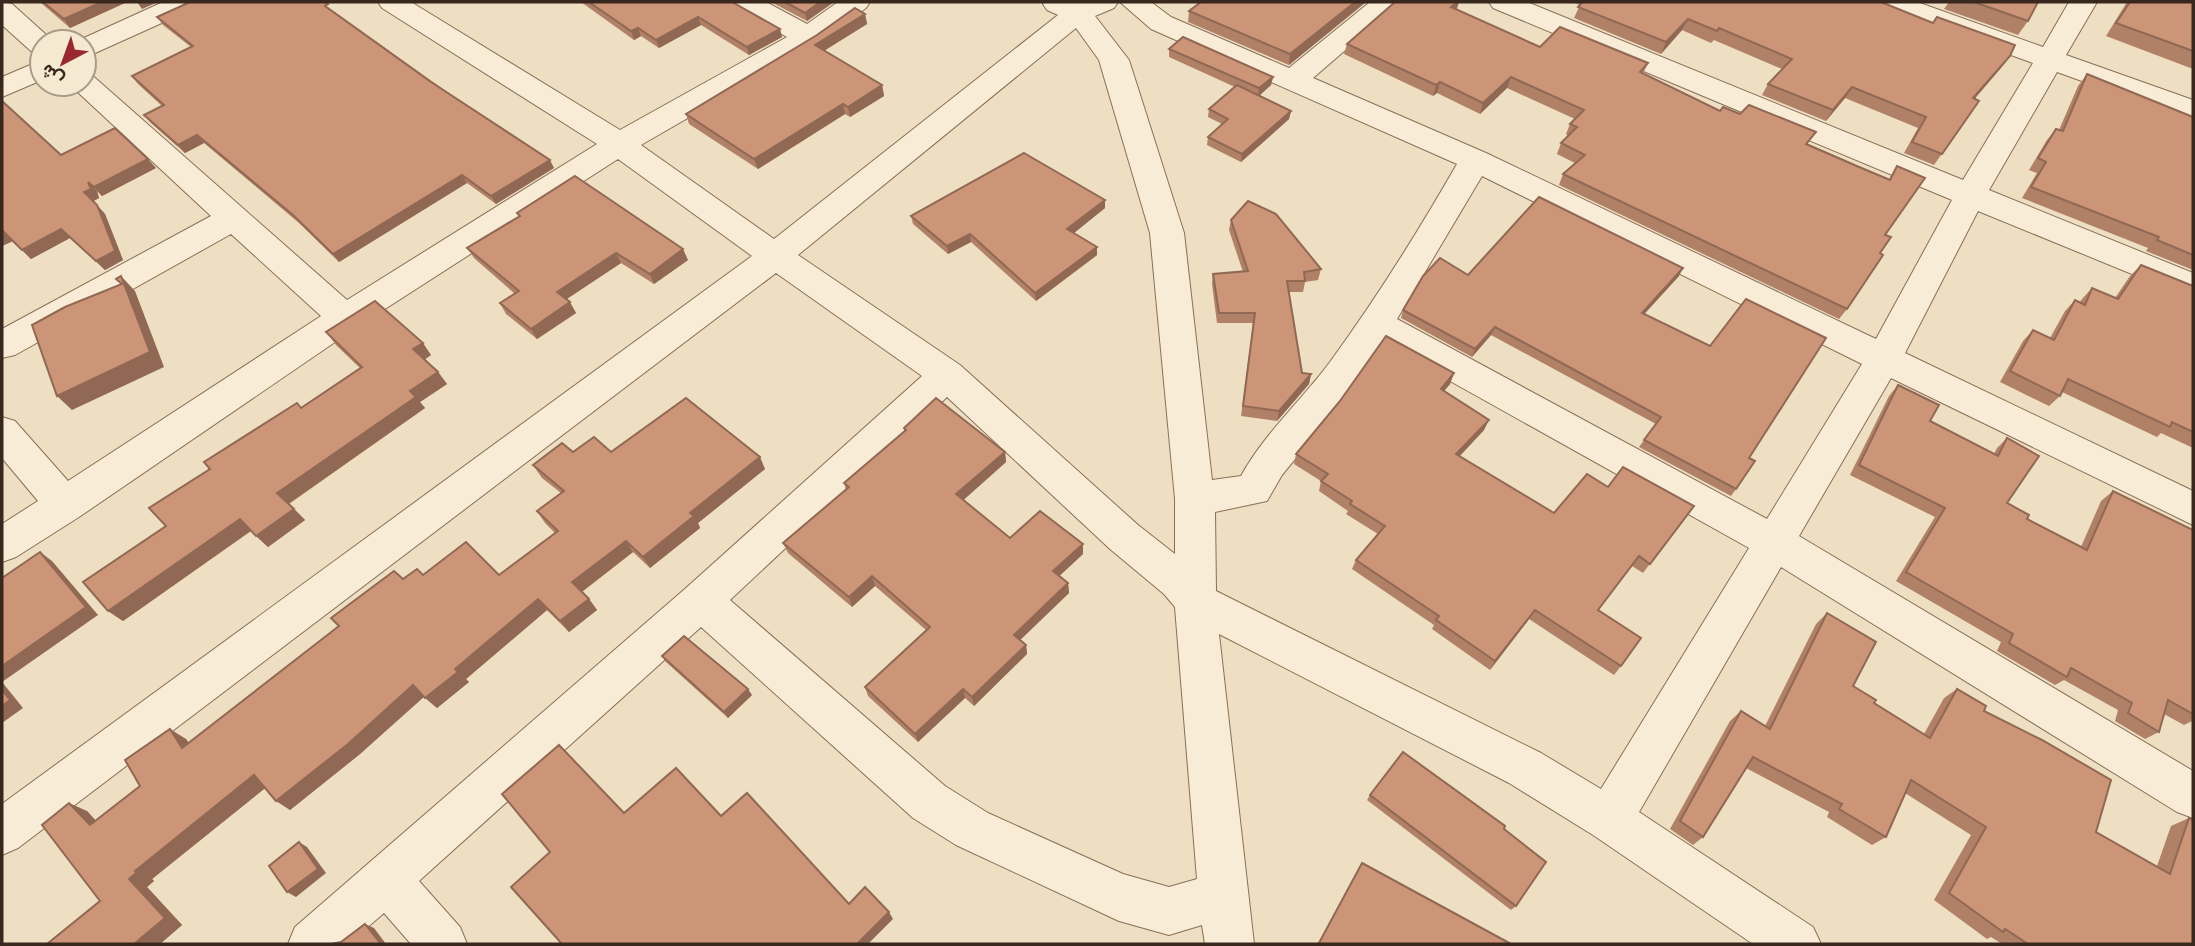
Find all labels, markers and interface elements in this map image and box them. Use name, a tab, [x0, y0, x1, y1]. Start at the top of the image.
north arrow	[28, 28, 98, 98]
text: ش	[34, 59, 68, 94]

